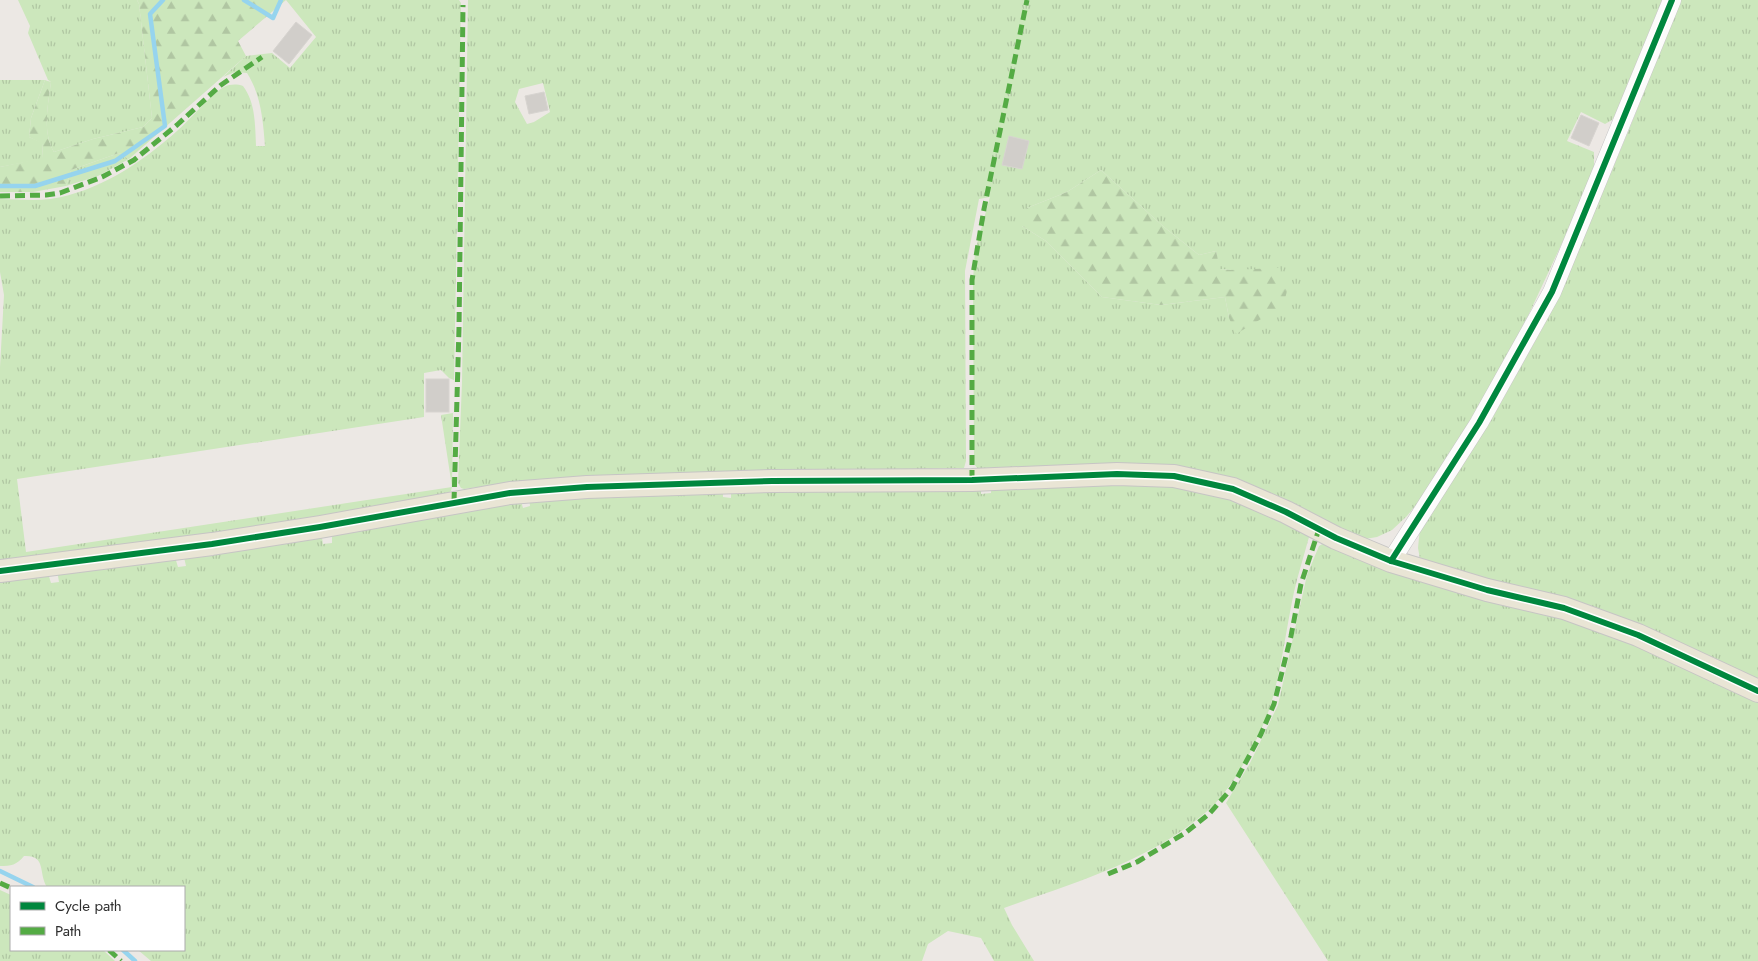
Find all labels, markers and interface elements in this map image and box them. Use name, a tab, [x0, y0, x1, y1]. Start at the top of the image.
legend	[10, 886, 185, 951]
text: Cycle path	[55, 895, 122, 917]
text: Path	[55, 920, 81, 942]

